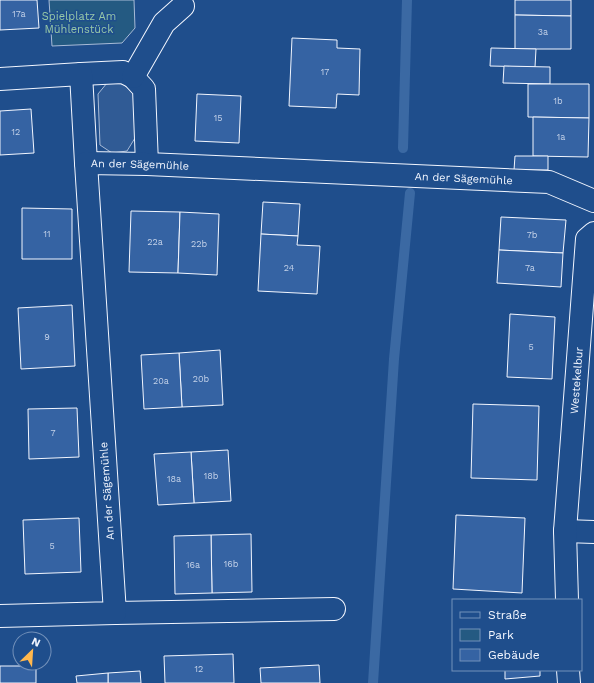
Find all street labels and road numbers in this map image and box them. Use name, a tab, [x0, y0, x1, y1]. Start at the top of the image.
street label: An der Sägemühle	[91, 157, 189, 172]
street label: An der Sägemühle	[414, 169, 513, 187]
street label: Westekelbur	[567, 346, 585, 415]
street label: An der Sägemühle	[97, 442, 117, 540]

